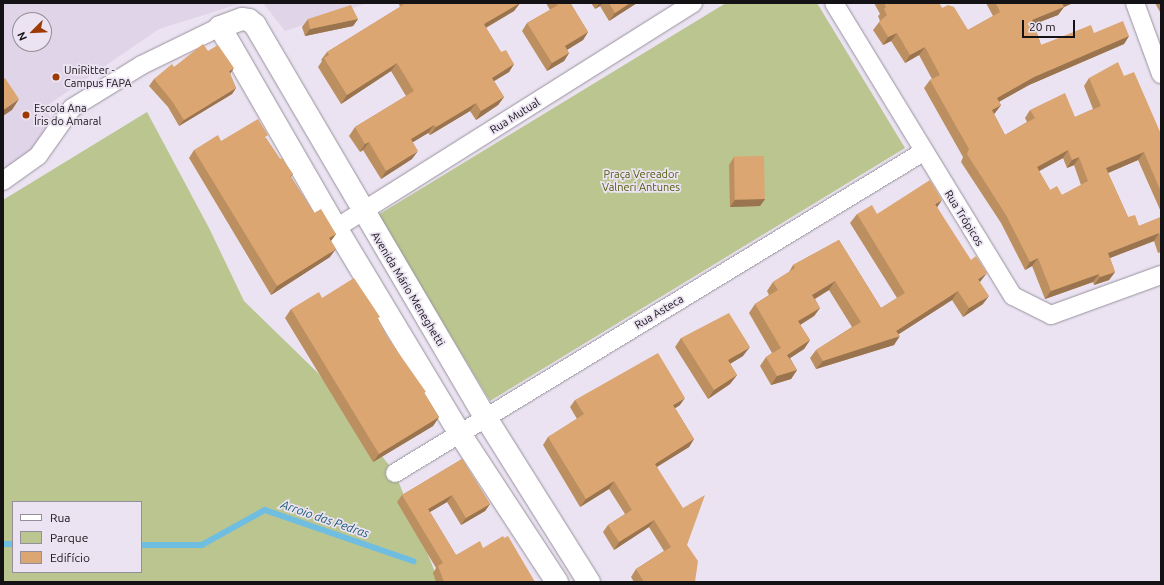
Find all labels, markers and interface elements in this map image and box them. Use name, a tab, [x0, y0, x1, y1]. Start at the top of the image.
north arrow	[12, 12, 52, 52]
scale bar	[1024, 12, 1077, 38]
text: 20 m	[1029, 20, 1056, 33]
text: N	[15, 30, 29, 43]
place label: UniRitter - Campus FAPA	[64, 64, 132, 90]
marker: UniRitter - Campus FAPA	[51, 72, 61, 82]
street label: Rua Mutual	[488, 95, 542, 137]
place label: Escola Ana Íris do Amaral	[34, 102, 101, 128]
marker: Escola Ana Íris do Amaral	[21, 110, 31, 120]
park label: Praça Vereador Valneri Antunes	[602, 168, 680, 194]
street label: Rua Trópicos	[942, 188, 986, 248]
street label: Avenida Mário Meneghetti	[369, 229, 447, 349]
street label: Rua Asteca	[632, 292, 686, 332]
water label: Arroio das Pedras	[279, 497, 371, 541]
legend	[12, 501, 142, 573]
text: Rua	[50, 511, 71, 524]
text: Parque	[50, 531, 88, 544]
text: Edifício	[50, 551, 90, 564]

